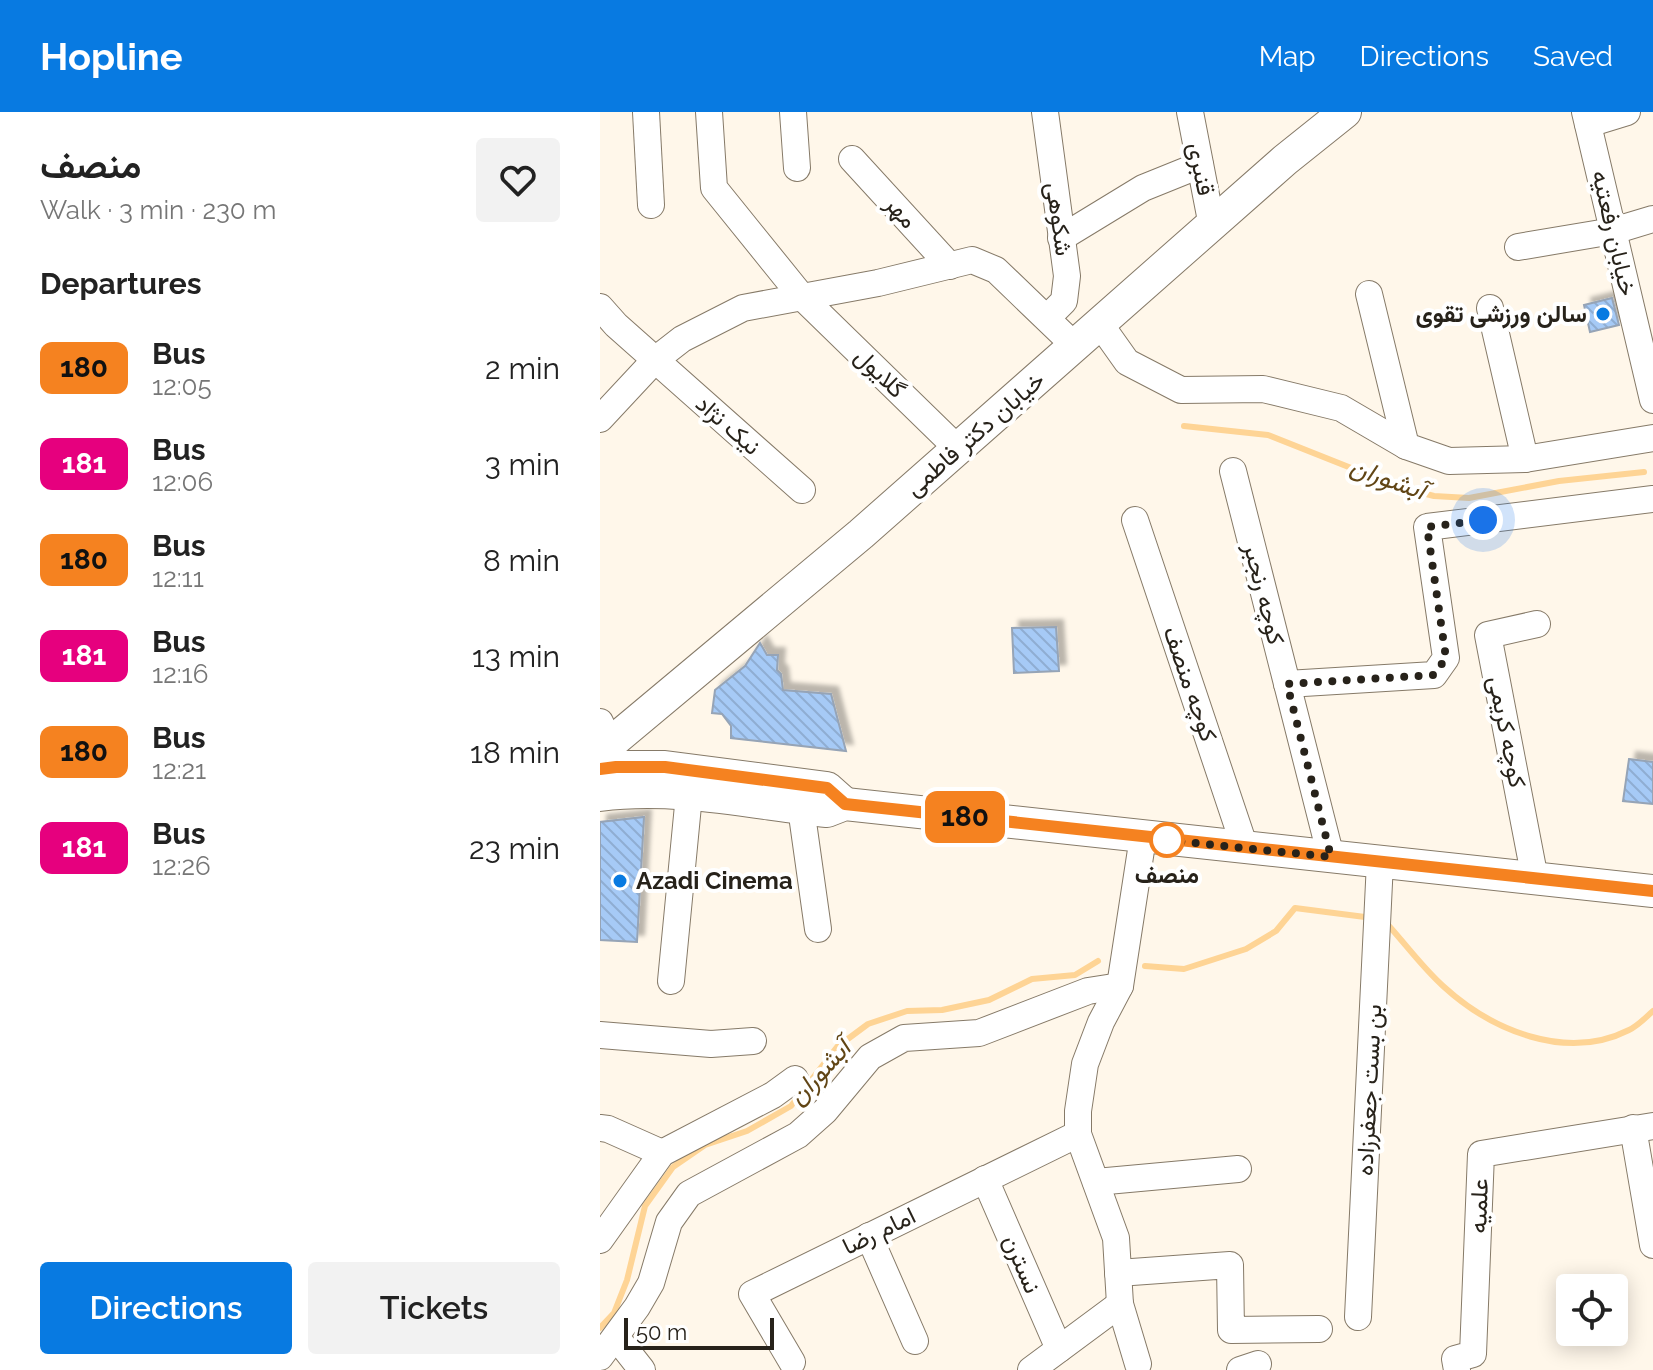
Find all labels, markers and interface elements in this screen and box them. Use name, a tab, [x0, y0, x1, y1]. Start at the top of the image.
text: Hopline	[40, 34, 183, 79]
text: Map	[1259, 40, 1316, 73]
text: Directions	[1360, 40, 1489, 73]
text: Saved	[1533, 40, 1613, 73]
button: heart	[476, 138, 560, 222]
street label: قنبری	[1181, 140, 1221, 198]
text: منصف	[40, 142, 142, 187]
street label: خیابان رفعتیه	[1585, 167, 1643, 299]
street label: شکوهی	[1039, 180, 1079, 258]
street label: مهر	[878, 189, 924, 235]
text: Walk · 3 min · 230 m	[40, 195, 276, 225]
text: Departures	[40, 266, 202, 301]
place label: سالن ورزشی تقوی	[1415, 299, 1587, 329]
marker: سالن ورزشی تقوی	[1594, 305, 1612, 323]
text: Bus	[152, 336, 206, 371]
street label: گلایول	[848, 341, 912, 405]
text: 180	[60, 351, 108, 384]
text: 2 min	[485, 351, 560, 386]
street label: خیابان دکتر فاطمی	[899, 365, 1051, 503]
text: 12:05	[152, 371, 212, 401]
street label: نیک نژاد	[689, 389, 767, 461]
text: Bus	[152, 432, 206, 467]
text: 181	[62, 447, 106, 480]
text: 3 min	[485, 447, 560, 482]
water label: آبشوران	[1346, 451, 1436, 509]
text: 12:06	[152, 467, 213, 497]
your location	[1463, 500, 1503, 540]
text: Bus	[152, 528, 206, 563]
street label: کوچه رنجبر	[1236, 539, 1291, 648]
text: 180	[60, 543, 108, 576]
text: 8 min	[483, 543, 560, 578]
text: 12:11	[152, 563, 204, 593]
street label: کوچه منصف	[1155, 622, 1224, 746]
text: Bus	[152, 624, 206, 659]
text: 181	[62, 639, 106, 672]
text: 13 min	[472, 639, 560, 674]
text: 12:16	[152, 659, 208, 689]
street label: کوچه کریمی	[1481, 674, 1533, 791]
text: Bus	[152, 720, 206, 755]
text: 180	[60, 735, 108, 768]
text: 18 min	[470, 735, 560, 770]
text: 12:21	[152, 755, 206, 785]
line badge: 180	[919, 791, 1011, 843]
text: 180	[941, 800, 989, 833]
text: Bus	[152, 816, 206, 851]
marker: منصف	[1150, 823, 1184, 857]
text: 181	[62, 831, 106, 864]
text: 23 min	[469, 831, 560, 866]
text: 12:26	[152, 851, 211, 881]
place label: منصف	[1135, 860, 1199, 889]
place label: Azadi Cinema	[636, 866, 793, 895]
marker: Azadi Cinema	[611, 872, 629, 890]
street label: بن بست جعفرزاده	[1350, 1003, 1388, 1177]
water label: آبشوران	[781, 1028, 862, 1111]
street label: علمیه	[1463, 1178, 1494, 1234]
street label: امام رضا	[837, 1200, 921, 1262]
street label: نسترن	[996, 1230, 1048, 1298]
button: Directions	[40, 1262, 292, 1354]
button: Tickets	[308, 1262, 560, 1354]
map controls	[1556, 1274, 1628, 1346]
button: locate	[1556, 1274, 1628, 1346]
scale bar	[624, 1314, 774, 1350]
text: 50 m	[636, 1319, 687, 1345]

